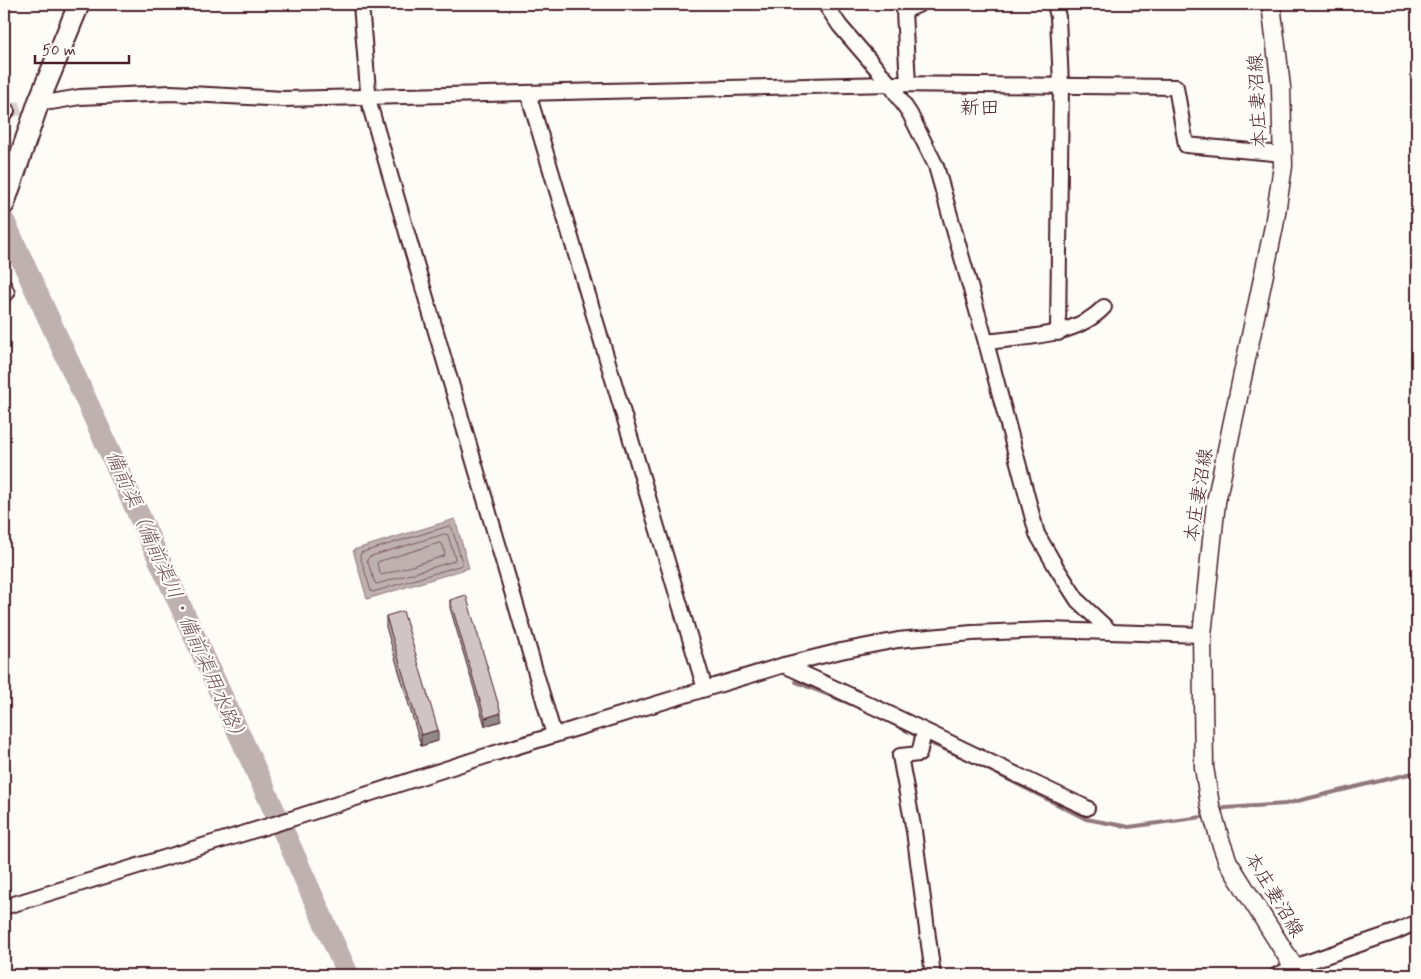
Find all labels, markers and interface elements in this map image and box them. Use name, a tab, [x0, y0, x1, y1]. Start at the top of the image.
scale bar	[35, 32, 129, 64]
text: 50 m	[42, 41, 76, 61]
street label: 本庄妻沼線	[1243, 53, 1273, 149]
district label: 新田	[960, 95, 1000, 122]
water label: 備前渠（備前渠川・備前渠用水路）	[99, 446, 253, 750]
street label: 本庄妻沼線	[1179, 446, 1219, 544]
street label: 本庄妻沼線	[1239, 848, 1309, 942]

